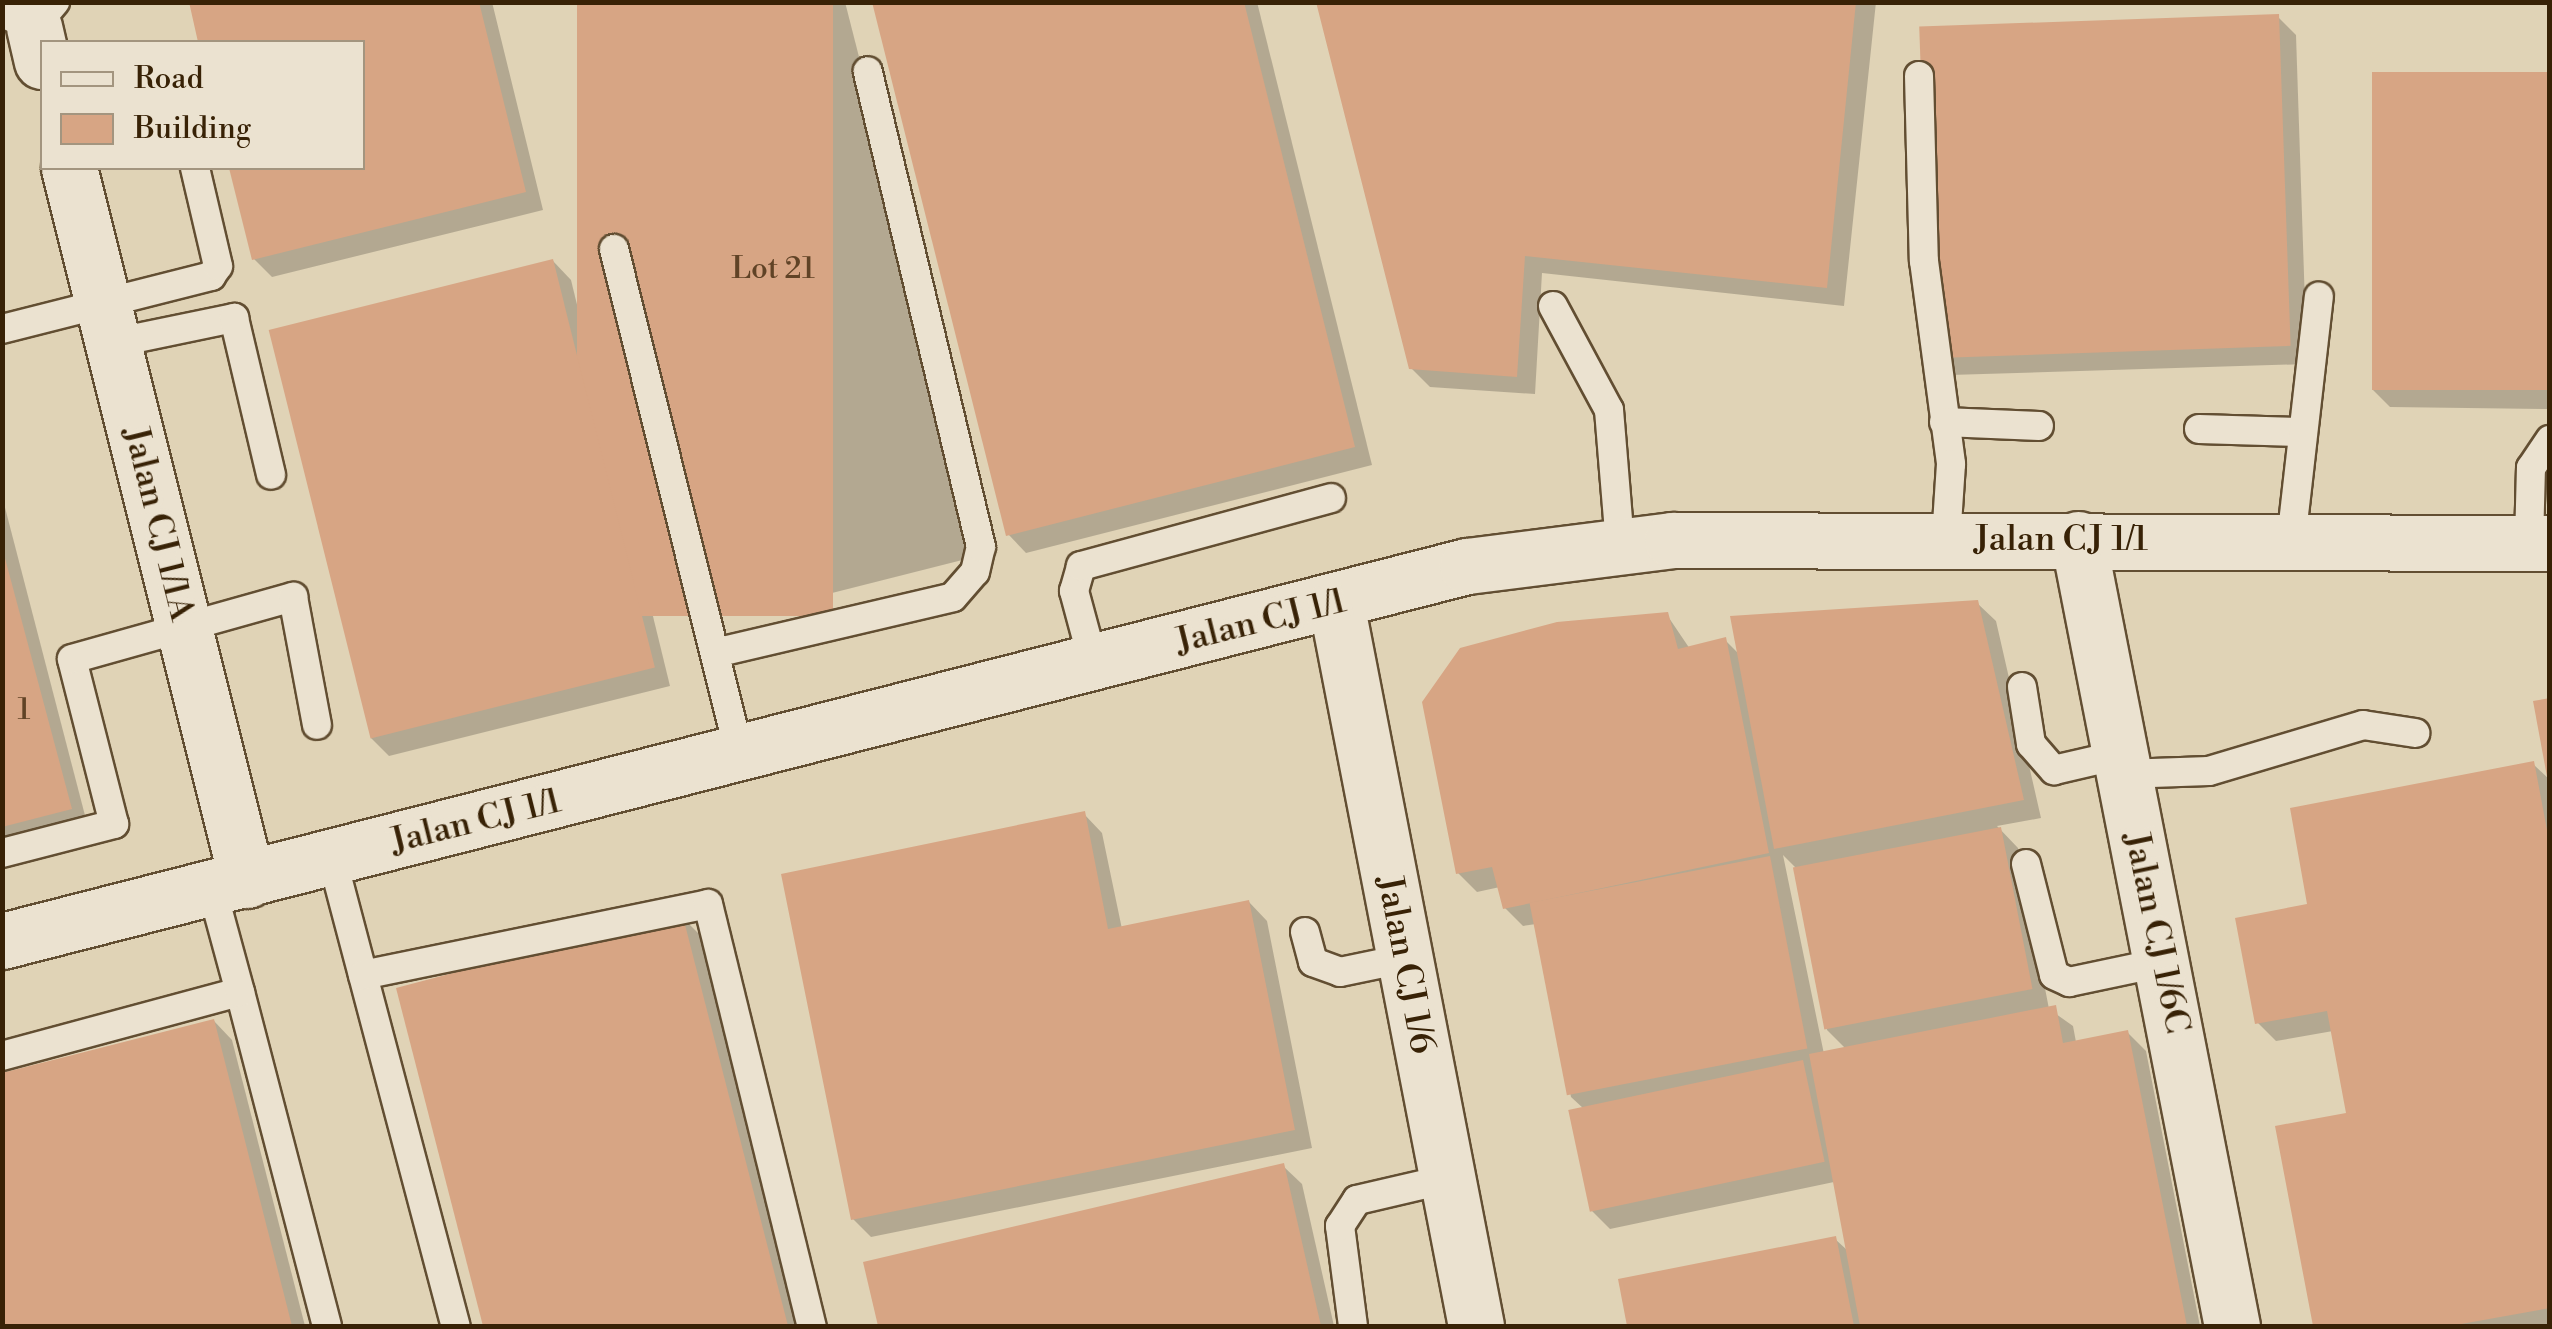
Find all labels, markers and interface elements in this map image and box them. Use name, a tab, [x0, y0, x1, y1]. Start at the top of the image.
legend	[40, 40, 365, 170]
text: Road	[134, 60, 204, 98]
text: Building	[134, 110, 251, 148]
house number: Lot 21	[731, 251, 815, 287]
street label: Jalan CJ 1/1A	[114, 423, 202, 625]
street label: Jalan CJ 1/1	[1974, 519, 2148, 561]
street label: Jalan CJ 1/1	[1171, 581, 1351, 663]
house number: 1	[18, 692, 30, 728]
street label: Jalan CJ 1/1	[386, 781, 566, 863]
street label: Jalan CJ 1/6C	[2114, 829, 2198, 1037]
street label: Jalan CJ 1/6	[1367, 873, 1443, 1057]

